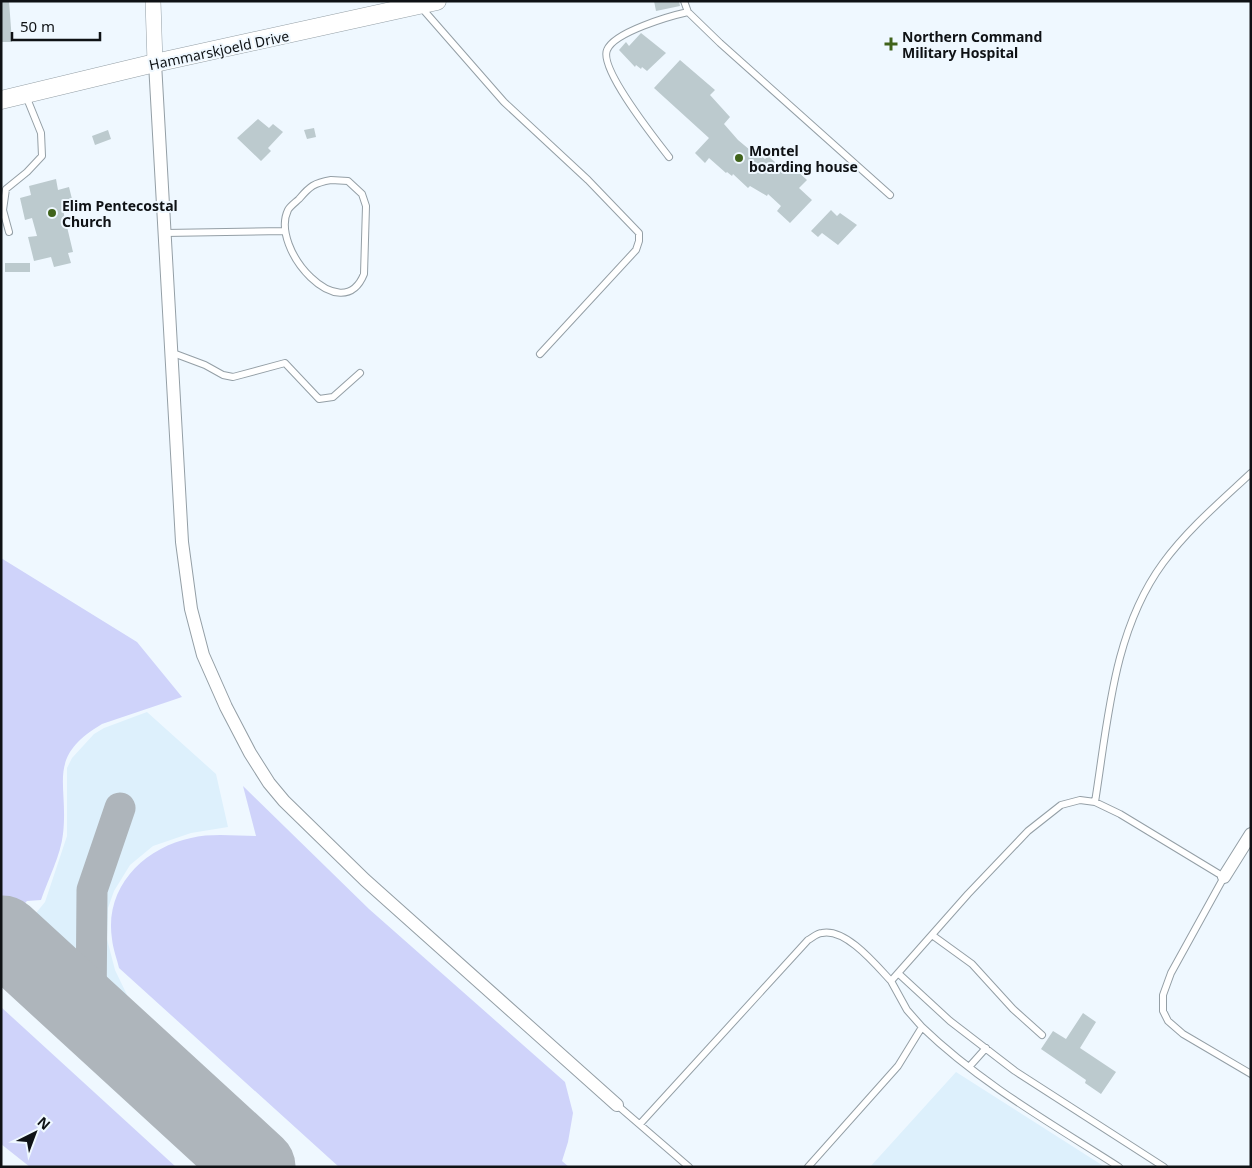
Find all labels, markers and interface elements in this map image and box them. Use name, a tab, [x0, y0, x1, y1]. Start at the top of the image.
scale bar	[12, 10, 100, 42]
text: 50 m	[20, 16, 55, 36]
street label: Hammarskjoeld Drive	[147, 26, 291, 74]
place label: Northern Command Military Hospital	[902, 27, 1042, 62]
marker: Northern Command Military Hospital	[884, 37, 898, 51]
place label: Montel boarding house	[749, 141, 858, 176]
marker: Montel boarding house	[733, 152, 745, 164]
place label: Elim Pentecostal Church	[62, 196, 178, 231]
marker: Elim Pentecostal Church	[46, 207, 58, 219]
north arrow	[10, 1108, 60, 1158]
text: N	[33, 1112, 55, 1134]

